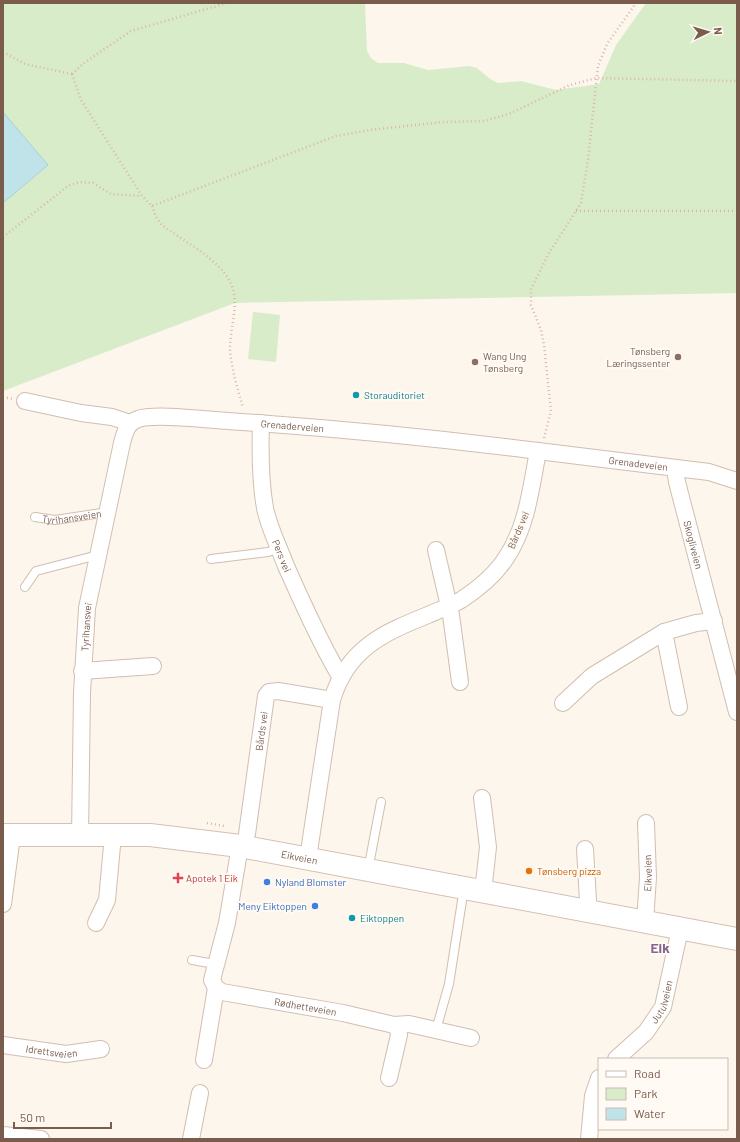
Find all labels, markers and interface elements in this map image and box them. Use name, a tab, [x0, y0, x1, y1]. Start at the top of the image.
north arrow	[688, 12, 728, 52]
text: N	[712, 27, 725, 35]
place label: Tønsberg Læringssenter	[606, 345, 670, 369]
place label: Wang Ung Tønsberg	[483, 350, 526, 374]
marker: Tønsberg Læringssenter	[673, 352, 683, 362]
marker: Wang Ung Tønsberg	[470, 357, 480, 367]
place label: Storauditoriet	[364, 389, 425, 401]
marker: Storauditoriet	[351, 390, 361, 400]
street label: Grenaderveien	[260, 417, 325, 434]
street label: Grenadeveien	[608, 454, 669, 473]
street label: Tyrihansveien	[41, 507, 102, 526]
street label: Bårds vei	[505, 509, 531, 551]
street label: Skogliveien	[681, 519, 705, 570]
street label: Pers vei	[270, 538, 294, 574]
street label: Tyrihansvei	[78, 601, 94, 652]
street label: Bårds vei	[253, 710, 270, 751]
street label: Eikveien	[280, 848, 319, 866]
street label: Eikveien	[641, 854, 654, 892]
place label: Tønsberg pizza	[537, 865, 601, 877]
marker: Tønsberg pizza	[524, 866, 534, 876]
place label: Apotek 1 Eik	[186, 872, 238, 884]
marker: Apotek 1 Eik	[173, 873, 183, 883]
place label: Nyland Blomster	[275, 876, 346, 888]
marker: Nyland Blomster	[262, 877, 272, 887]
place label: Meny Eiktoppen	[238, 900, 307, 912]
marker: Meny Eiktoppen	[310, 901, 320, 911]
place label: Eiktoppen	[360, 912, 404, 924]
marker: Eiktoppen	[347, 913, 357, 923]
district label: Eik	[650, 939, 670, 956]
street label: Jutulveien	[648, 979, 675, 1026]
street label: Rødhetteveien	[273, 995, 338, 1018]
street label: Idrettsveien	[25, 1042, 78, 1060]
legend	[598, 1058, 728, 1130]
text: Road	[634, 1066, 661, 1080]
text: Park	[634, 1086, 658, 1100]
scale bar	[14, 1104, 111, 1130]
text: Water	[634, 1106, 666, 1120]
text: 50 m	[20, 1110, 45, 1124]

